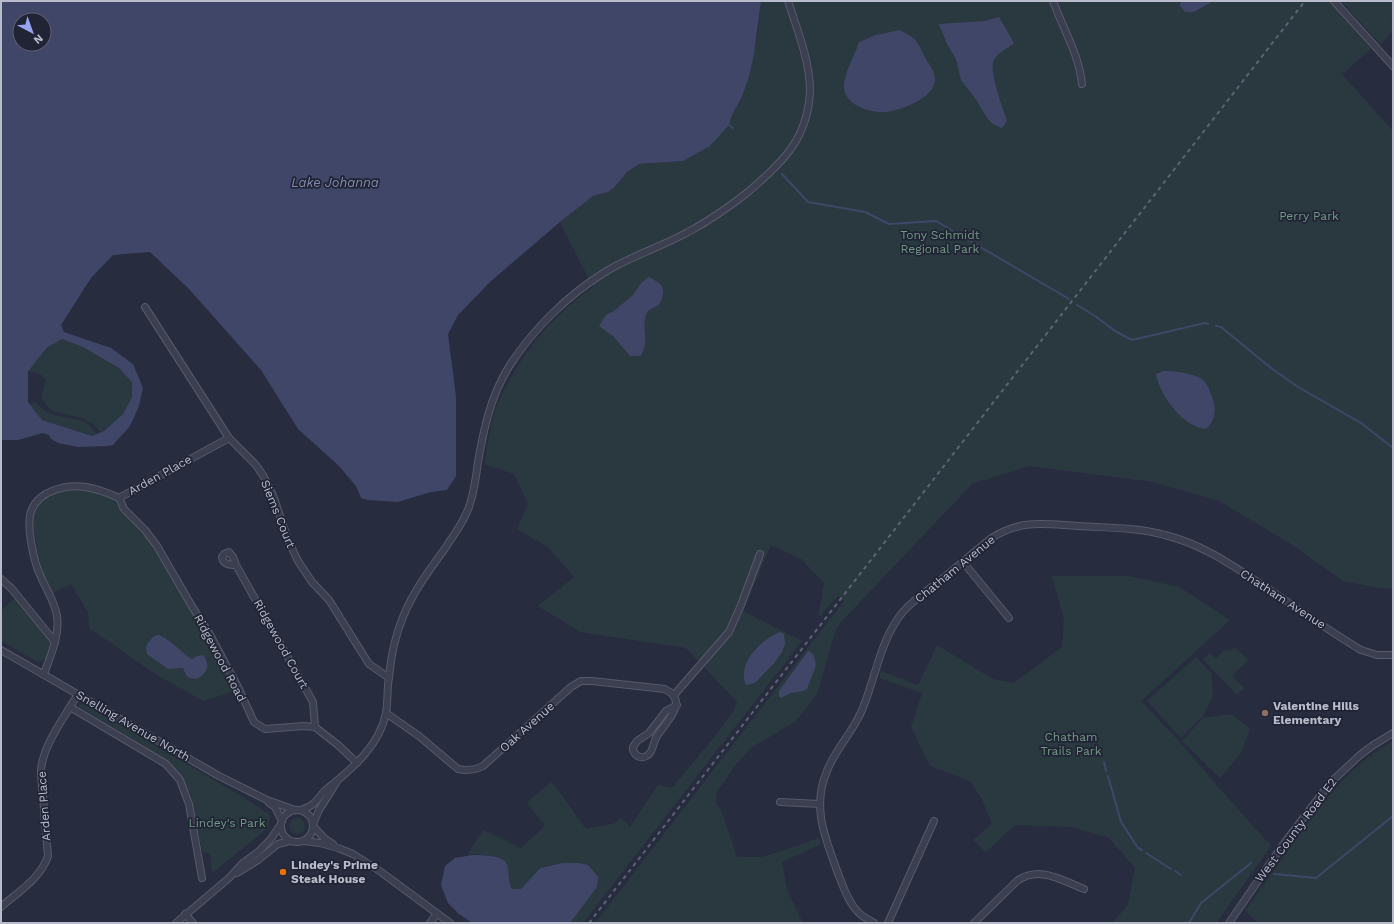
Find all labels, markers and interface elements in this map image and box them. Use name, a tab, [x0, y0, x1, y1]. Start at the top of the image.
north arrow	[12, 12, 52, 52]
text: N	[31, 32, 46, 47]
water label: Lake Johanna	[291, 175, 379, 190]
park label: Perry Park	[1279, 209, 1339, 223]
park label: Tony Schmidt Regional Park	[900, 228, 980, 256]
street label: Arden Place	[126, 452, 194, 498]
street label: Siems Court	[258, 478, 298, 550]
street label: Chatham Avenue	[912, 532, 998, 606]
street label: Chatham Avenue	[1238, 566, 1328, 632]
street label: Ridgewood Court	[251, 597, 311, 691]
street label: Ridgewood Road	[191, 612, 249, 704]
street label: Snelling Avenue North	[73, 688, 193, 764]
street label: Oak Avenue	[497, 699, 557, 755]
place label: Valentine Hills Elementary	[1273, 699, 1360, 727]
marker: Valentine Hills Elementary	[1260, 708, 1270, 718]
park label: Chatham Trails Park	[1040, 730, 1102, 758]
street label: Arden Place	[35, 771, 53, 841]
street label: West County Road E2	[1252, 775, 1340, 885]
park label: Lindey's Park	[188, 816, 266, 830]
place label: Lindey's Prime Steak House	[291, 858, 378, 886]
marker: Lindey's Prime Steak House	[278, 867, 288, 877]

